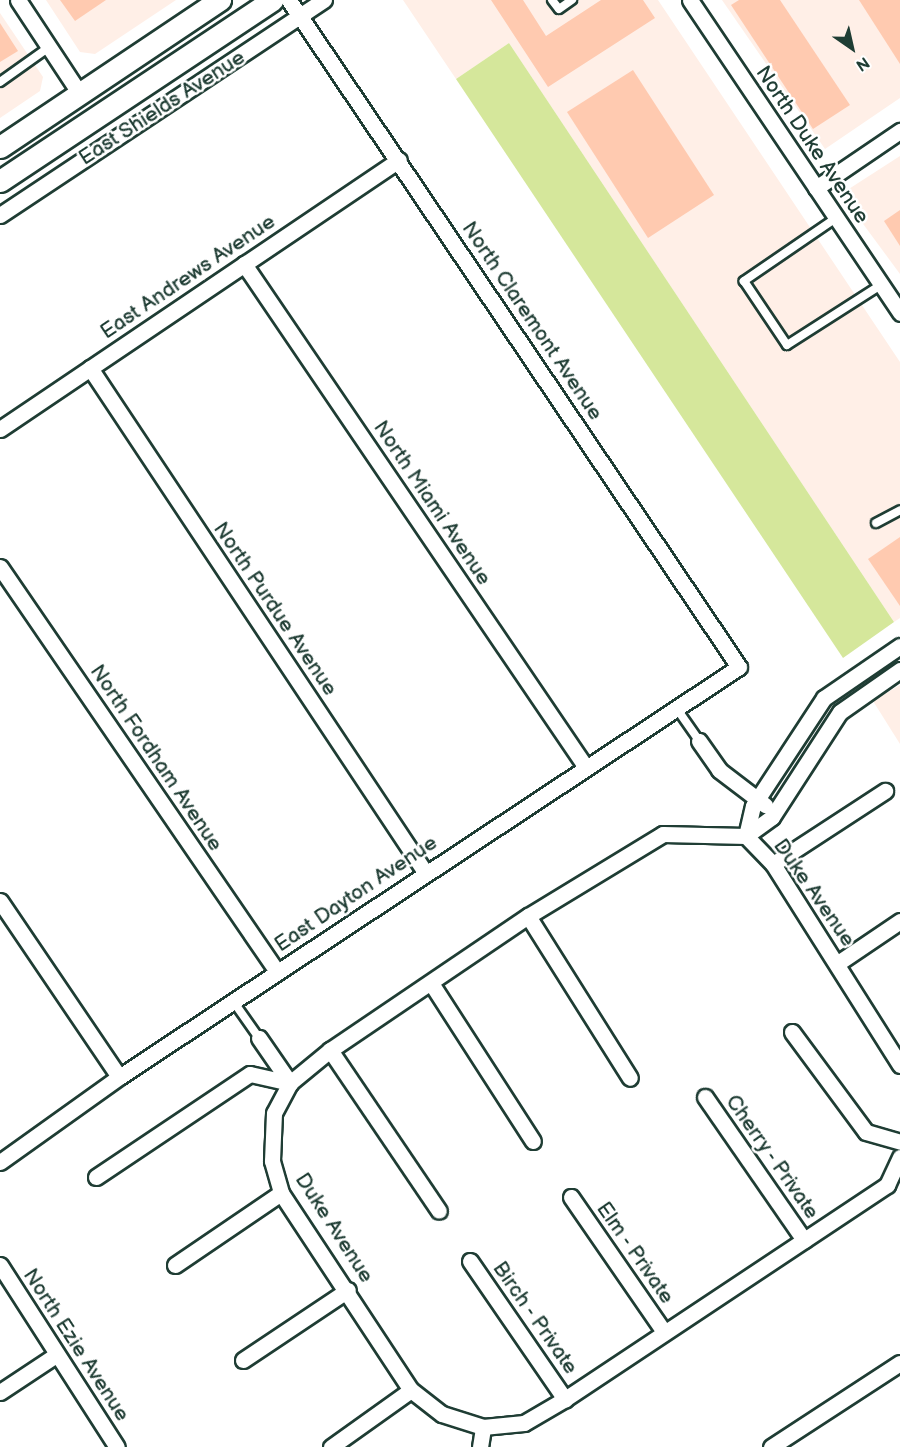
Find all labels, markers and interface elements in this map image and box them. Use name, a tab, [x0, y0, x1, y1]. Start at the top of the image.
north arrow	[822, 18, 882, 78]
street label: East Shields Avenue	[74, 45, 250, 171]
street label: North Duke Avenue	[750, 61, 874, 229]
street label: East Andrews Avenue	[96, 209, 280, 345]
street label: North Claremont Avenue	[456, 217, 608, 425]
street label: North Miami Avenue	[368, 416, 496, 590]
street label: North Purdue Avenue	[208, 518, 342, 700]
street label: North Fordham Avenue	[84, 660, 228, 856]
street label: East Dayton Avenue	[270, 830, 442, 958]
street label: Duke Avenue	[768, 834, 860, 952]
street label: Cherry - Private	[719, 1089, 825, 1225]
street label: Duke Avenue	[289, 1168, 379, 1288]
street label: Elm - Private	[590, 1197, 680, 1309]
street label: Birch - Private	[486, 1256, 584, 1380]
street label: North Ezie Avenue	[17, 1264, 135, 1426]

